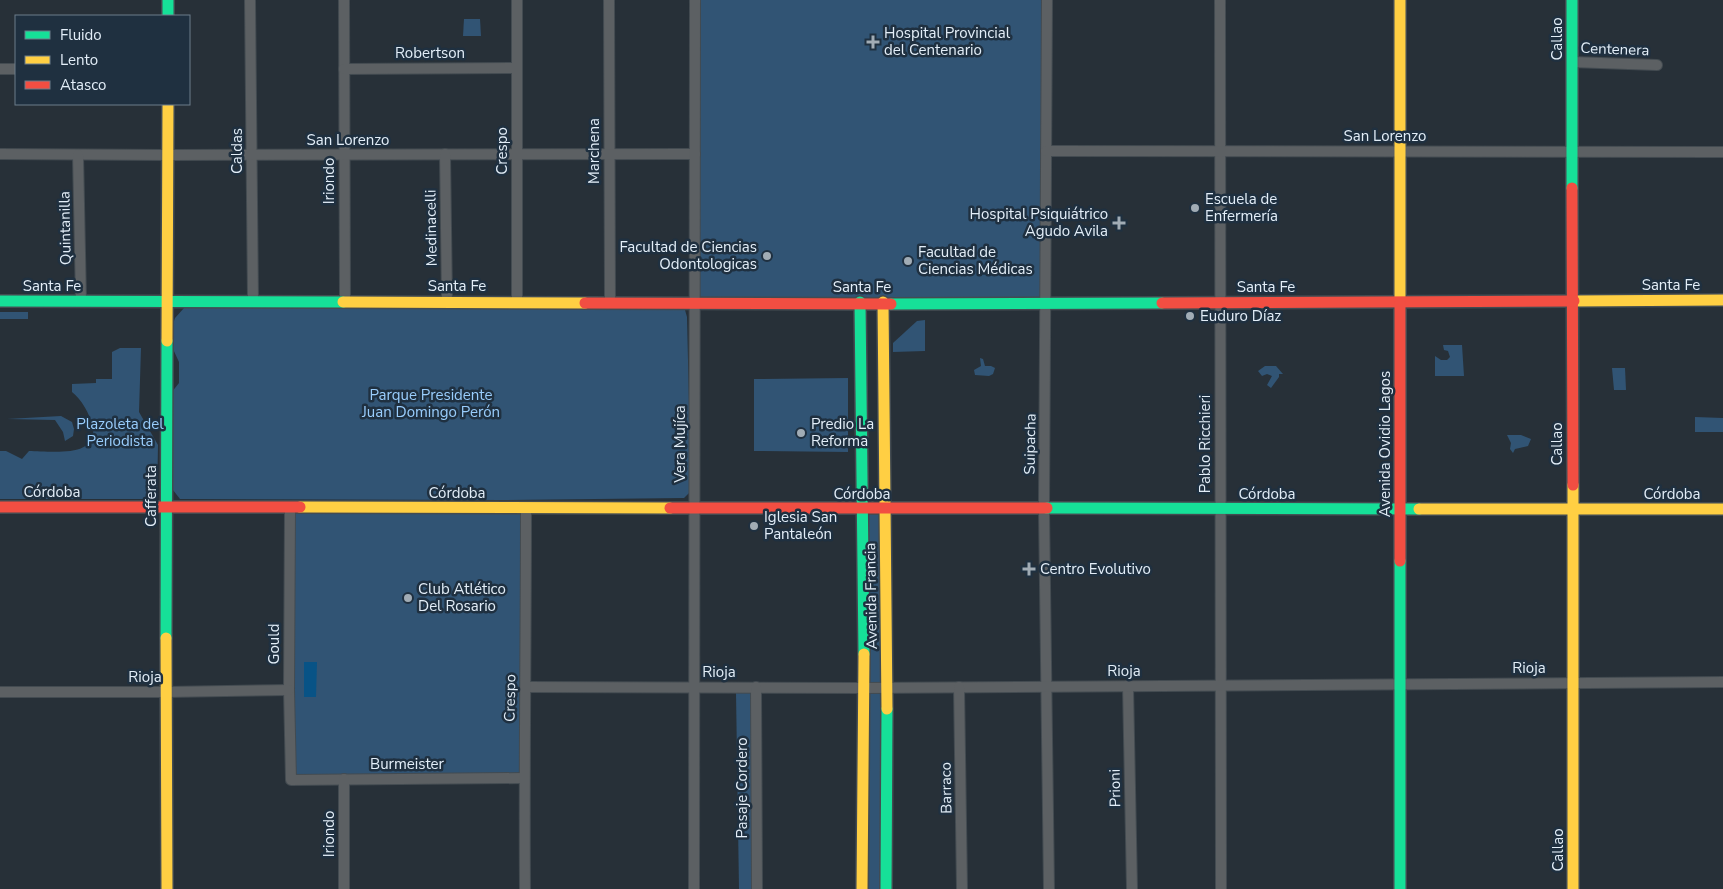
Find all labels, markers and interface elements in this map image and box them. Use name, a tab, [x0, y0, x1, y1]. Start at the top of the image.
legend	[15, 15, 190, 105]
street label: Callao	[1547, 18, 1567, 60]
place label: Hospital Provincial del Centenario	[884, 23, 1011, 60]
text: Fluido	[60, 25, 102, 45]
marker: Hospital Provincial del Centenario	[866, 35, 880, 49]
street label: Centenera	[1580, 38, 1650, 60]
street label: Robertson	[395, 43, 465, 63]
text: Lento	[60, 50, 98, 70]
text: Atasco	[60, 75, 106, 95]
street label: Marchena	[584, 118, 604, 184]
street label: San Lorenzo	[1344, 126, 1426, 146]
street label: Crespo	[492, 127, 512, 175]
street label: Caldas	[227, 128, 247, 174]
street label: San Lorenzo	[307, 130, 389, 150]
street label: Iriondo	[319, 158, 339, 204]
place label: Escuela de Enfermería	[1205, 189, 1278, 226]
street label: Medinacelli	[420, 190, 442, 266]
street label: Quintanilla	[54, 191, 76, 265]
marker: Escuela de Enfermería	[1189, 202, 1201, 214]
place label: Hospital Psiquiátrico Agudo Avila	[970, 204, 1108, 241]
marker: Hospital Psiquiátrico Agudo Avila	[1112, 216, 1126, 230]
place label: Facultad de Ciencias Odontologicas	[619, 237, 757, 274]
place label: Facultad de Ciencias Médicas	[918, 242, 1033, 279]
marker: Facultad de Ciencias Odontologicas	[761, 250, 773, 262]
marker: Facultad de Ciencias Médicas	[902, 255, 914, 267]
street label: Santa Fe	[1642, 275, 1700, 295]
street label: Santa Fe	[23, 276, 81, 296]
street label: Santa Fe	[428, 276, 486, 296]
street label: Santa Fe	[833, 277, 891, 297]
street label: Santa Fe	[1237, 277, 1295, 297]
place label: Euduro Díaz	[1200, 306, 1281, 326]
marker: Euduro Díaz	[1184, 310, 1196, 322]
street label: Avenida Ovidio Lagos	[1375, 371, 1395, 517]
park label: Parque Presidente Juan Domingo Perón	[361, 385, 500, 422]
street label: Pablo Ricchieri	[1195, 395, 1215, 493]
street label: Vera Mujíca	[670, 405, 690, 484]
street label: Suipacha	[1019, 413, 1041, 475]
park label: Plazoleta del Periodista	[76, 414, 164, 451]
place label: Predio La Reforma	[811, 414, 874, 451]
street label: Callao	[1547, 423, 1567, 465]
marker: Predio La Reforma	[795, 427, 807, 439]
street label: Cafferata	[141, 465, 161, 527]
street label: Córdoba	[24, 482, 80, 502]
street label: Córdoba	[429, 483, 485, 503]
street label: Córdoba	[834, 484, 890, 504]
street label: Córdoba	[1239, 484, 1295, 504]
street label: Córdoba	[1644, 484, 1700, 504]
place label: Iglesia San Pantaleón	[764, 507, 837, 544]
marker: Iglesia San Pantaleón	[748, 520, 760, 532]
street label: Avenida Francia	[860, 542, 882, 650]
place label: Centro Evolutivo	[1040, 559, 1151, 579]
marker: Centro Evolutivo	[1022, 562, 1036, 576]
place label: Club Atlético Del Rosario	[418, 579, 506, 616]
marker: Club Atlético Del Rosario	[402, 592, 414, 604]
street label: Gould	[264, 624, 284, 664]
street label: Rioja	[1512, 658, 1546, 678]
street label: Rioja	[1107, 661, 1141, 681]
street label: Rioja	[702, 662, 736, 682]
street label: Rioja	[128, 667, 162, 687]
street label: Crespo	[500, 674, 520, 722]
street label: Pasaje Cordero	[732, 737, 752, 839]
street label: Burmeister	[370, 754, 445, 774]
street label: Barraco	[936, 762, 956, 814]
street label: Prioni	[1105, 769, 1125, 807]
street label: Iriondo	[319, 811, 339, 857]
street label: Callao	[1548, 829, 1568, 871]

